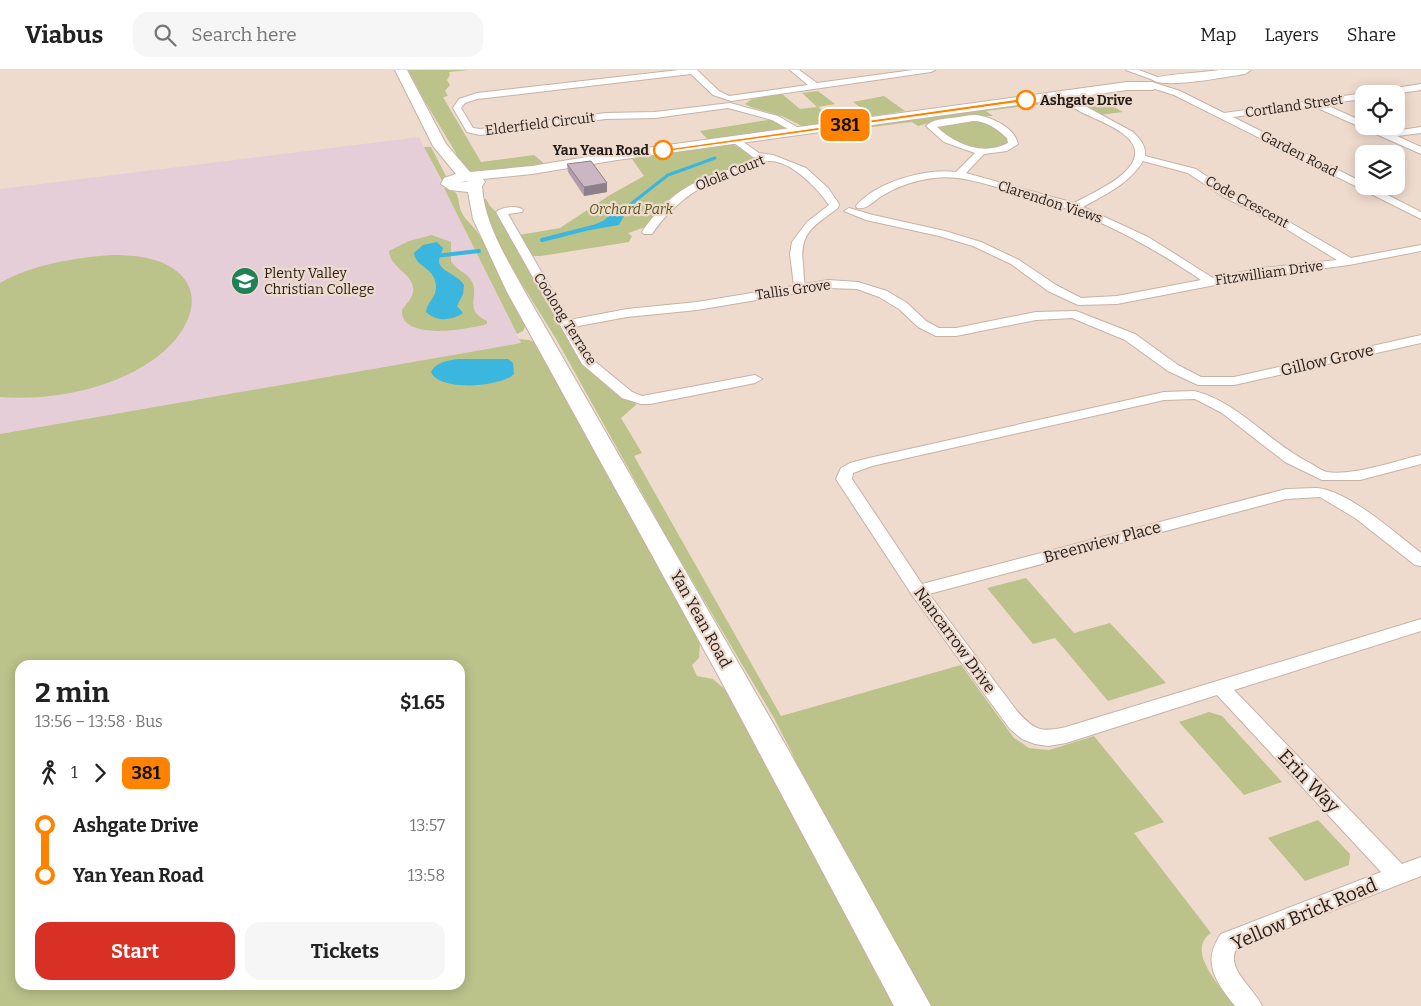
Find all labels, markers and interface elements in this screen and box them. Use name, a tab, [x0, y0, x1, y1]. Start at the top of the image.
search box	[133, 12, 483, 57]
text: Viabus	[25, 21, 103, 49]
icon: search	[151, 21, 179, 49]
text: Search here	[191, 23, 297, 46]
text: Map	[1200, 24, 1236, 46]
text: Layers	[1264, 24, 1319, 46]
text: Share	[1347, 24, 1396, 46]
map controls	[1355, 85, 1405, 195]
button: locate	[1355, 85, 1405, 135]
marker: Ashgate Drive	[1016, 90, 1036, 110]
street label: Cortland Street	[1244, 91, 1344, 121]
place label: Ashgate Drive	[1040, 92, 1133, 109]
street label: Elderfield Circuit	[484, 109, 596, 139]
line badge: 381	[816, 109, 874, 141]
text: 381	[831, 114, 859, 136]
street label: Garden Road	[1258, 127, 1340, 181]
marker: Yan Yean Road	[653, 140, 673, 160]
place label: Yan Yean Road	[553, 142, 650, 159]
button: layers	[1355, 145, 1405, 195]
street label: Olola Court	[693, 151, 767, 195]
street label: Code Crescent	[1202, 172, 1292, 232]
street label: Clarendon Views	[996, 177, 1104, 227]
park label: Orchard Park	[589, 201, 673, 218]
street label: Fitzwilliam Drive	[1214, 257, 1324, 289]
place label: Plenty Valley Christian College	[264, 265, 374, 298]
school or university icon: Plenty Valley Christian College	[230, 266, 260, 296]
street label: Coolong Terrace	[530, 270, 600, 368]
street label: Tallis Grove	[754, 276, 832, 304]
street label: Gillow Grove	[1279, 340, 1375, 380]
street label: Breenview Place	[1041, 517, 1163, 567]
street label: Yan Yean Road	[666, 567, 736, 671]
street label: Nancarrow Drive	[910, 584, 1000, 696]
text: 2 min	[35, 676, 109, 709]
text: $1.65	[400, 691, 445, 714]
text: 13:56 – 13:58 · Bus	[35, 712, 163, 731]
street label: Erin Way	[1273, 745, 1345, 818]
icon: walk	[35, 759, 63, 787]
icon: forward	[86, 759, 114, 787]
text: 381	[132, 762, 160, 784]
text: 1	[71, 763, 78, 782]
text: Ashgate Drive	[73, 814, 198, 837]
text: 13:57	[410, 816, 445, 835]
text: Yan Yean Road	[73, 864, 204, 887]
text: 13:58	[408, 866, 445, 885]
street label: Yellow Brick Road	[1228, 873, 1380, 955]
button: Start	[35, 922, 235, 980]
button: Tickets	[245, 922, 445, 980]

